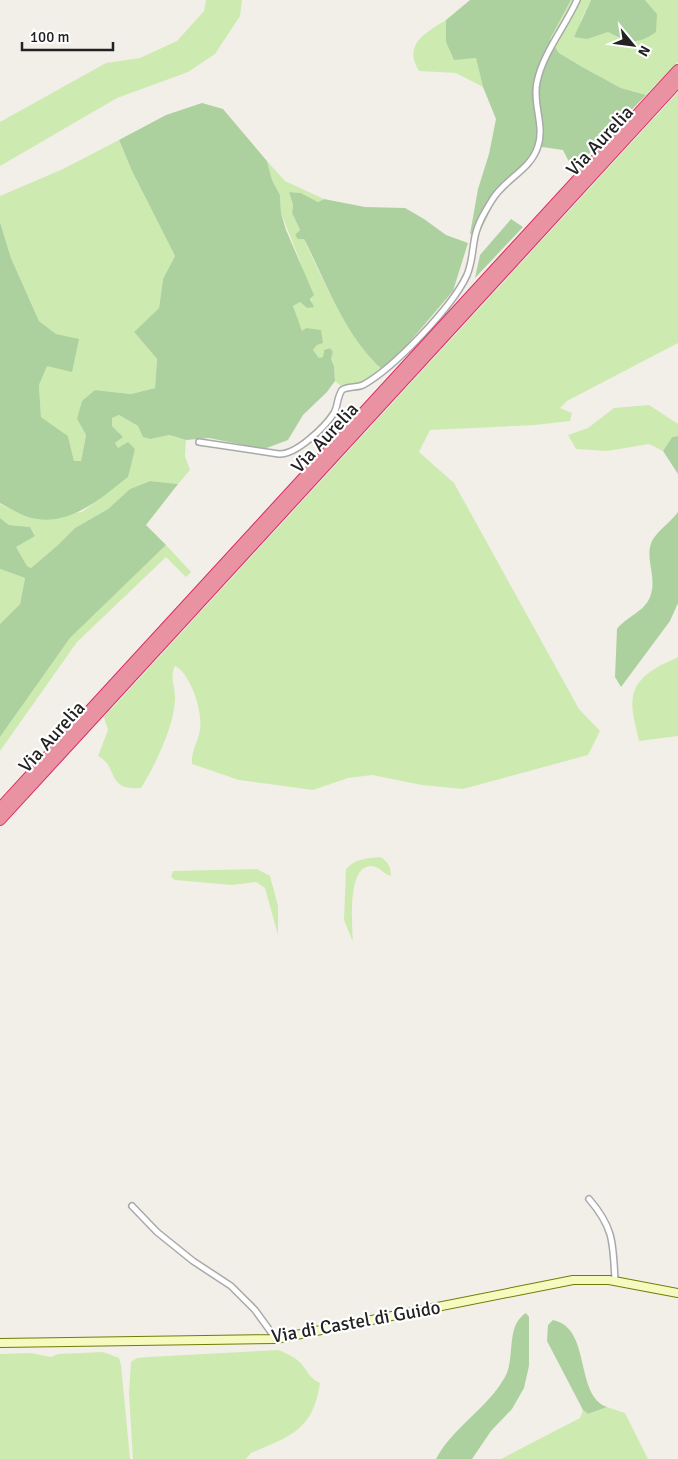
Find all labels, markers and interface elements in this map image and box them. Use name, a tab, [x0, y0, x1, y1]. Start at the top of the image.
scale bar	[22, 20, 114, 52]
north arrow	[608, 20, 658, 70]
text: 100 m	[30, 28, 70, 46]
text: N	[634, 43, 654, 59]
street label: Via Aurelia	[561, 101, 639, 181]
street label: Via Aurelia	[286, 398, 364, 478]
street label: Via Aurelia	[14, 696, 90, 778]
street label: Via di Castel di Guido	[270, 1295, 443, 1349]

